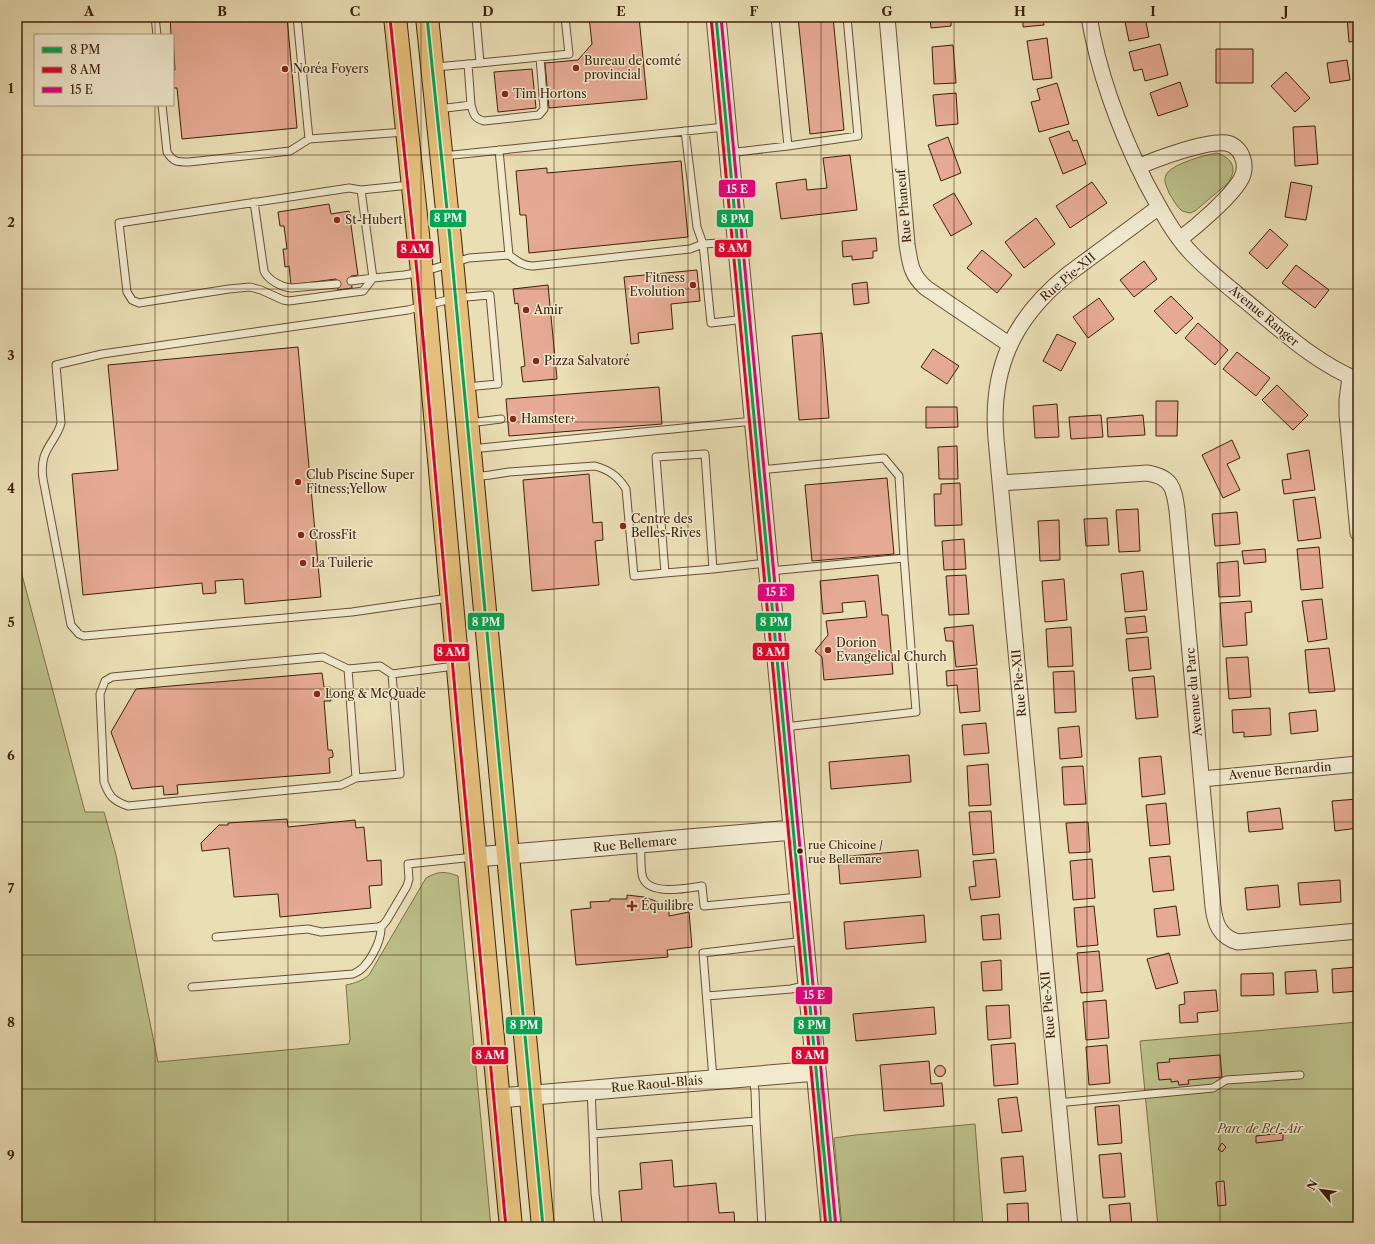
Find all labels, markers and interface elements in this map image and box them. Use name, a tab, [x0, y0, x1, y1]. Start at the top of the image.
text: A	[83, 3, 95, 19]
text: B	[217, 3, 227, 19]
text: C	[350, 3, 360, 19]
text: D	[482, 3, 494, 19]
text: E	[616, 3, 626, 19]
text: F	[750, 3, 759, 19]
text: G	[881, 3, 893, 19]
text: H	[1014, 3, 1026, 19]
text: I	[1150, 3, 1156, 19]
text: J	[1281, 3, 1289, 19]
legend	[34, 34, 174, 106]
text: 8 PM	[70, 42, 100, 57]
place label: Bureau de comté provincial	[584, 53, 682, 82]
place label: Noréa Foyers	[293, 61, 369, 76]
text: 8 AM	[70, 62, 101, 77]
marker: Bureau de comté provincial	[571, 63, 581, 73]
marker: Noréa Foyers	[280, 64, 290, 74]
text: 1	[8, 80, 14, 96]
text: 15 E	[70, 82, 93, 97]
place label: Tim Hortons	[513, 86, 587, 101]
marker: Tim Hortons	[500, 89, 510, 99]
street label: Rue Phaneuf	[893, 167, 914, 243]
line badge: 15 E	[718, 179, 756, 198]
text: 15 E	[726, 182, 748, 196]
line badge: 8 PM	[429, 209, 467, 228]
line badge: 8 PM	[716, 209, 754, 228]
text: 8 PM	[434, 211, 463, 225]
place label: St-Hubert	[345, 212, 403, 227]
text: 8 PM	[721, 212, 750, 226]
text: 2	[7, 214, 15, 230]
marker: St-Hubert	[332, 215, 342, 225]
line badge: 8 AM	[714, 239, 752, 258]
line badge: 8 AM	[396, 240, 434, 259]
text: 8 AM	[718, 241, 748, 255]
text: 8 AM	[400, 242, 430, 256]
street label: Rue Pie-XII	[1037, 249, 1098, 304]
place label: Fitness Evolution	[630, 270, 685, 299]
marker: Fitness Evolution	[688, 280, 698, 290]
street label: Avenue Ranger	[1226, 281, 1302, 349]
place label: Amir	[533, 302, 563, 317]
marker: Amir	[521, 305, 531, 315]
text: 3	[7, 347, 15, 363]
place label: Pizza Salvatoré	[544, 353, 630, 368]
marker: Pizza Salvatoré	[531, 356, 541, 366]
place label: Hamster+	[521, 411, 576, 426]
marker: Hamster+	[508, 414, 518, 424]
place label: Club Piscine Super Fitness;Yellow	[306, 467, 415, 496]
marker: Club Piscine Super Fitness;Yellow	[293, 477, 303, 487]
text: 4	[7, 480, 15, 496]
place label: Centre des Belles-Rives	[631, 511, 701, 540]
marker: Centre des Belles-Rives	[618, 521, 628, 531]
place label: CrossFit	[309, 527, 357, 542]
marker: CrossFit	[296, 530, 306, 540]
place label: La Tuilerie	[311, 555, 374, 570]
marker: La Tuilerie	[298, 558, 308, 568]
line badge: 15 E	[757, 583, 795, 602]
text: 15 E	[765, 585, 787, 599]
line badge: 8 PM	[467, 612, 505, 631]
line badge: 8 PM	[755, 612, 792, 632]
text: 5	[7, 614, 15, 630]
text: 8 PM	[472, 615, 501, 629]
text: 8 PM	[760, 615, 789, 629]
place label: Dorion Evangelical Church	[836, 635, 947, 664]
line badge: 8 AM	[752, 642, 790, 661]
line badge: 8 AM	[433, 643, 470, 662]
text: 8 AM	[436, 645, 466, 659]
text: 8 AM	[756, 645, 786, 659]
marker: Dorion Evangelical Church	[823, 645, 833, 655]
street label: Avenue du Parc	[1182, 647, 1205, 738]
street label: Rue Pie-XII	[1008, 649, 1029, 717]
place label: Long & McQuade	[325, 686, 426, 701]
marker: Long & McQuade	[312, 689, 322, 699]
text: 6	[7, 747, 15, 763]
street label: Avenue Bernardin	[1227, 758, 1333, 783]
street label: Rue Bellemare	[592, 832, 678, 855]
place label: rue Chicoine / rue Bellemare	[808, 838, 883, 866]
marker: rue Chicoine / rue Bellemare	[795, 846, 805, 856]
text: 7	[8, 880, 15, 896]
place label: Équilibre	[641, 897, 694, 913]
marker: Équilibre	[626, 900, 638, 912]
street label: Rue Pie-XII	[1037, 971, 1058, 1039]
line badge: 15 E	[795, 986, 833, 1005]
text: 15 E	[803, 988, 825, 1002]
text: 8	[7, 1014, 15, 1030]
line badge: 8 PM	[505, 1016, 543, 1035]
line badge: 8 PM	[793, 1016, 831, 1035]
text: 8 PM	[510, 1018, 539, 1032]
text: 8 PM	[798, 1018, 827, 1032]
line badge: 8 AM	[471, 1046, 509, 1065]
line badge: 8 AM	[791, 1046, 829, 1065]
text: 8 AM	[475, 1048, 505, 1062]
text: 8 AM	[795, 1048, 825, 1062]
street label: Rue Raoul-Blais	[610, 1072, 703, 1095]
park label: Parc de Bel-Air	[1216, 1121, 1304, 1136]
text: 9	[7, 1147, 15, 1163]
north arrow	[1301, 1170, 1341, 1210]
text: N	[1304, 1177, 1321, 1193]

